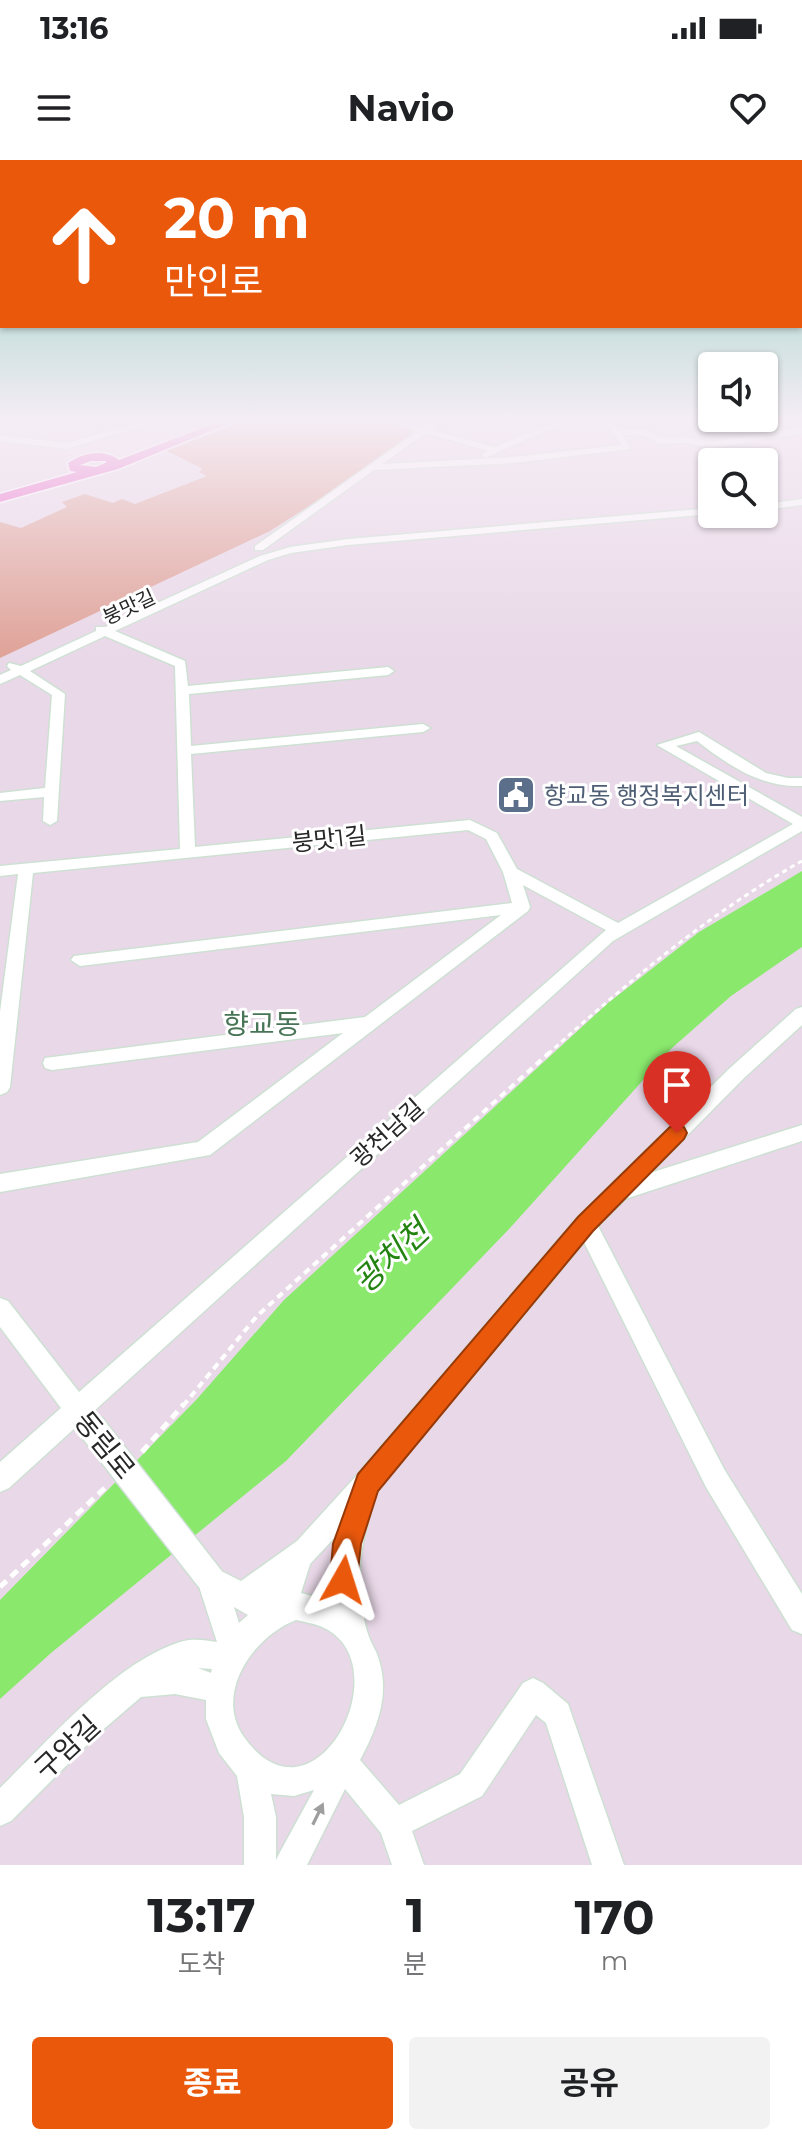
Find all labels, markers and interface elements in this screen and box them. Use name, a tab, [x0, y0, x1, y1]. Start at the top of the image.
text: 13:16	[40, 10, 108, 47]
icon: menu	[32, 86, 76, 130]
text: Navio	[348, 86, 454, 130]
icon: heart	[726, 86, 770, 130]
text: 20 m	[164, 184, 310, 252]
icon: ahead	[32, 192, 136, 296]
text: 만인로	[164, 259, 263, 303]
map controls	[698, 352, 778, 528]
button: sound	[698, 352, 778, 432]
button: search	[698, 448, 778, 528]
street label: 붕맛길	[99, 584, 159, 630]
public building icon: 향교동 행정복지센터	[495, 774, 537, 816]
place label: 향교동 행정복지센터	[544, 781, 749, 810]
street label: 붕맛1길	[290, 821, 368, 857]
district label: 향교동	[223, 1007, 301, 1041]
pin	[643, 1051, 711, 1133]
icon: arrive	[655, 1063, 699, 1107]
street label: 광천남길	[344, 1093, 430, 1173]
water label: 광치천	[345, 1209, 439, 1300]
street label: 동림로	[67, 1404, 143, 1486]
position arrow	[301, 1538, 385, 1622]
street label: 구암길	[27, 1708, 107, 1786]
one-way arrow	[312, 1802, 325, 1825]
text: 13:17	[147, 1886, 256, 1944]
text: 1	[406, 1886, 424, 1944]
text: 170	[574, 1888, 655, 1946]
text: m	[601, 1945, 628, 1977]
text: 도착	[178, 1948, 225, 1980]
text: 분	[403, 1948, 427, 1980]
button: 종료	[32, 2037, 393, 2129]
button: 공유	[409, 2037, 770, 2129]

